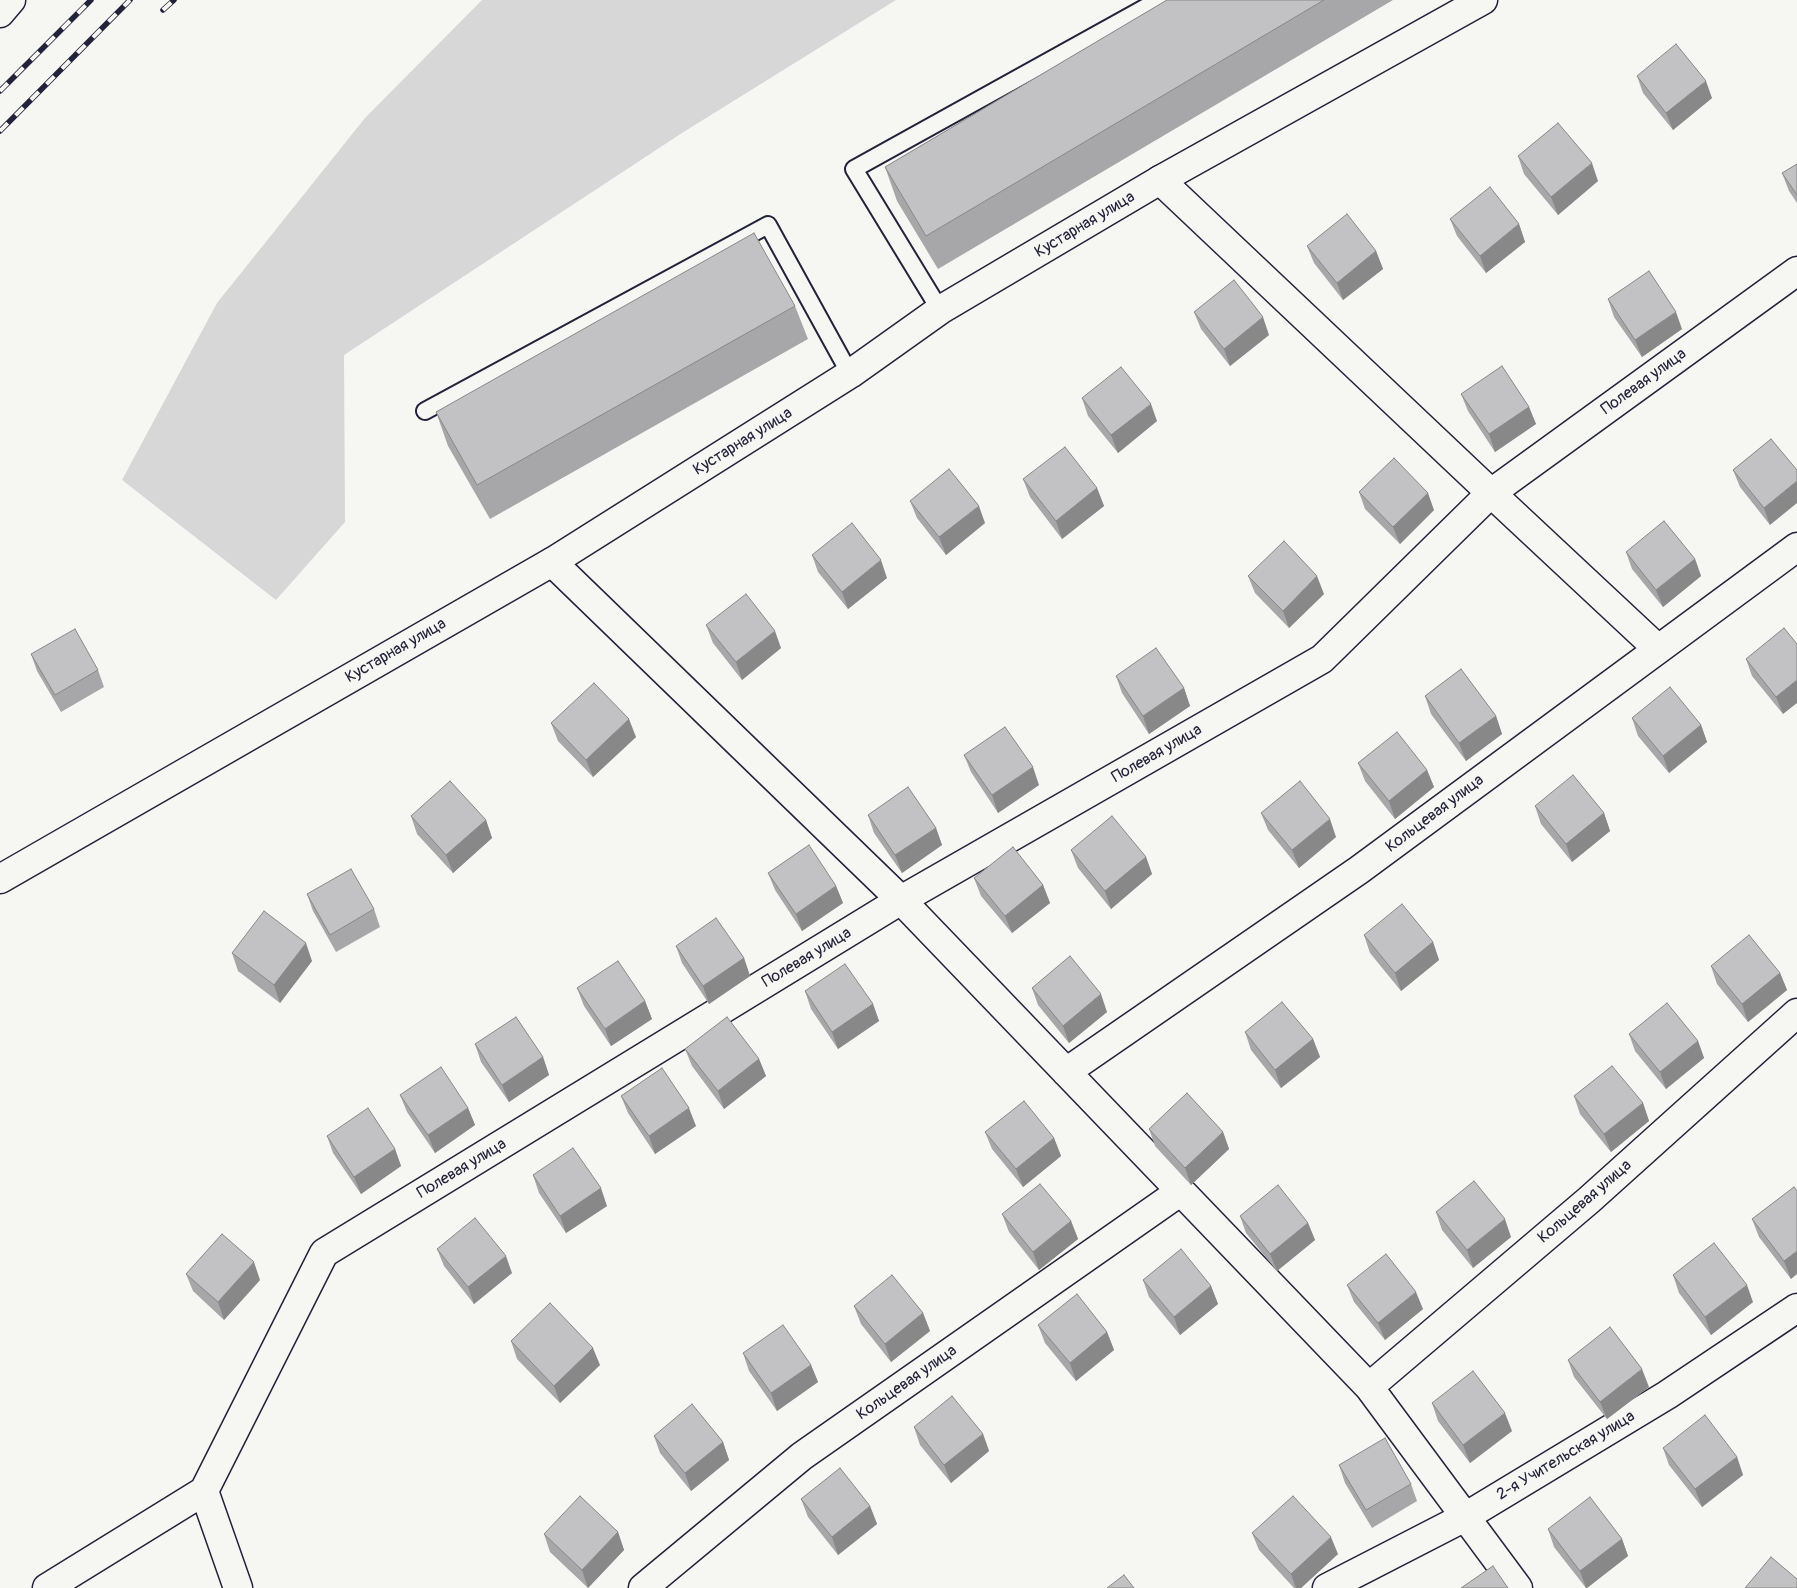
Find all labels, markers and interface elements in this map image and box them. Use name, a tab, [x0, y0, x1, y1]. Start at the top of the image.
street label: Кустарная улица	[1032, 188, 1138, 262]
street label: Полевая улица	[1598, 345, 1690, 419]
street label: Кустарная улица	[690, 404, 796, 480]
street label: Кустарная улица	[342, 614, 450, 688]
street label: Полевая улица	[1109, 721, 1205, 787]
street label: Кольцевая улица	[1382, 771, 1488, 857]
street label: Полевая улица	[759, 924, 855, 992]
street label: Полевая улица	[414, 1135, 510, 1203]
street label: Кольцевая улица	[1534, 1156, 1636, 1248]
street label: Кольцевая улица	[853, 1341, 961, 1425]
street label: 2-я Учительская улица	[1493, 1407, 1639, 1505]

